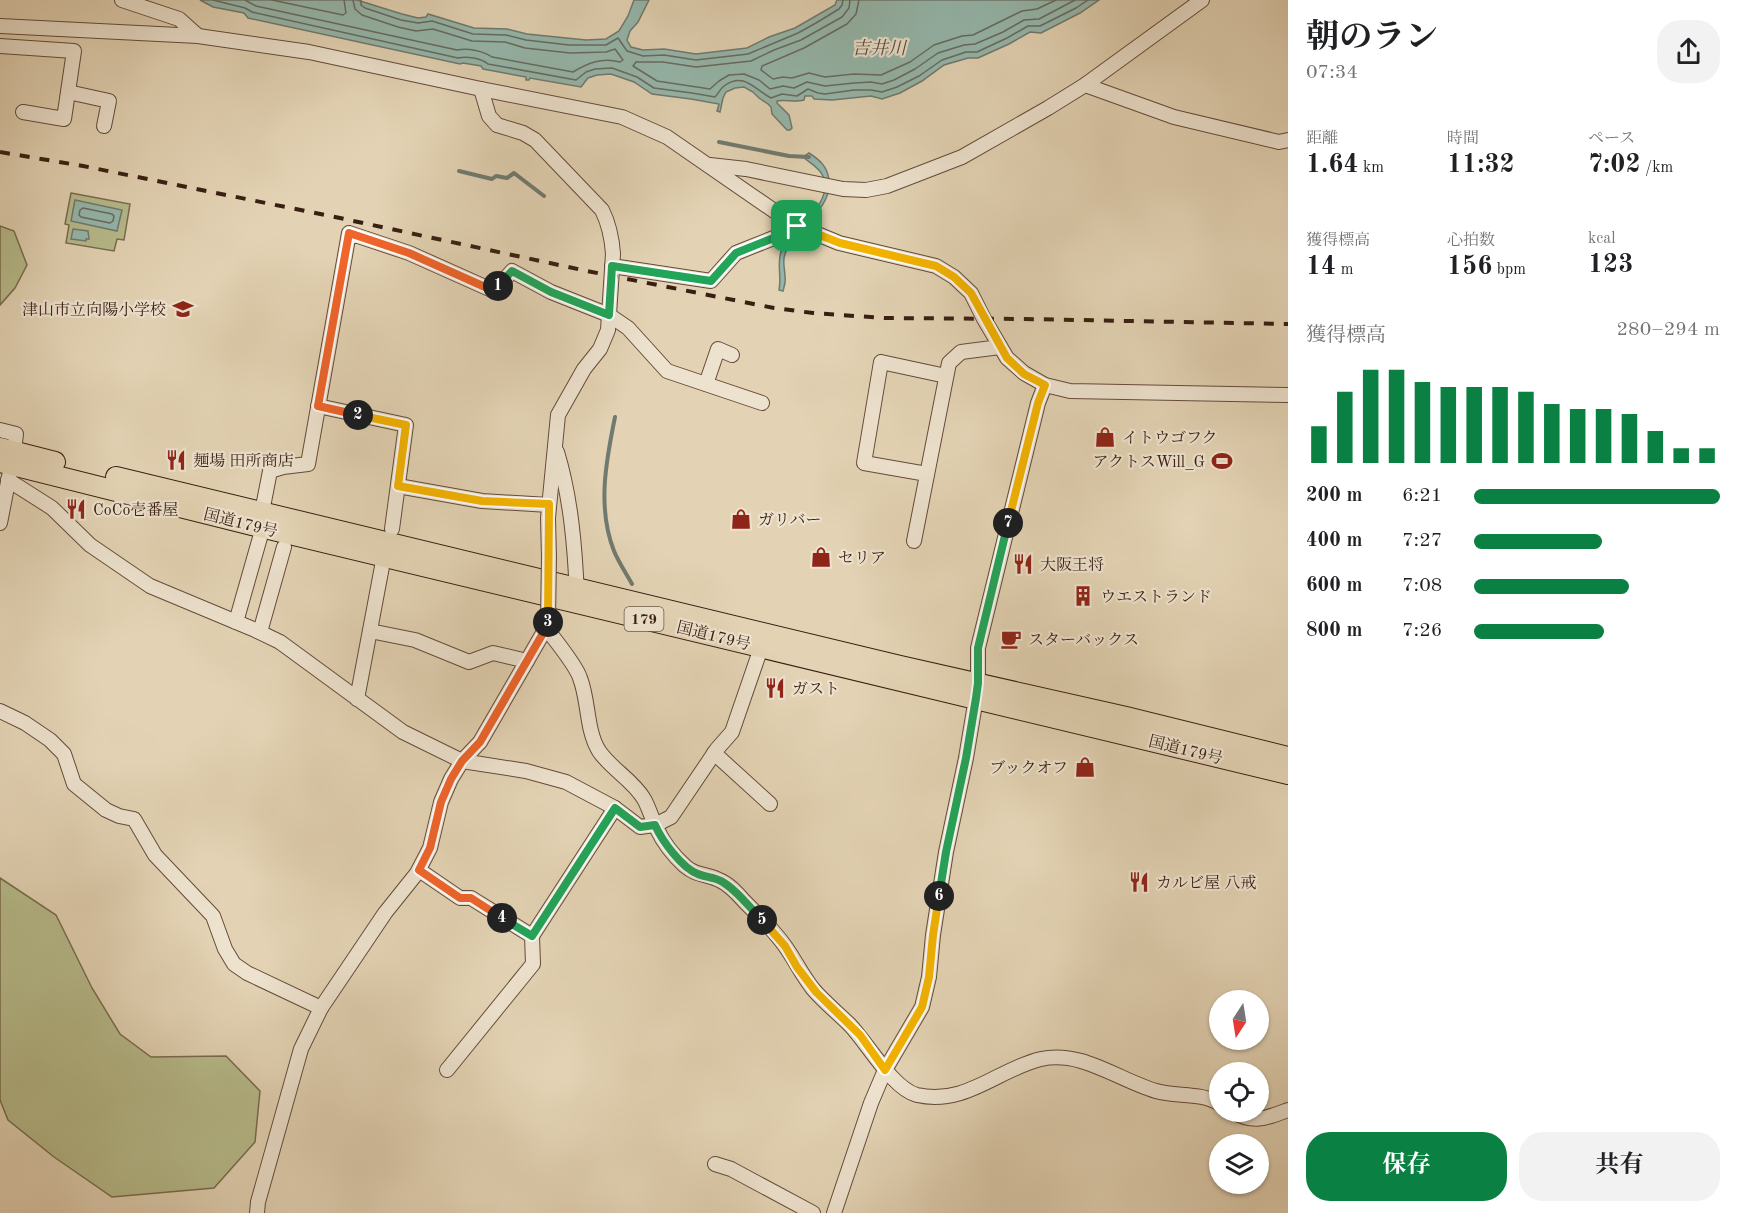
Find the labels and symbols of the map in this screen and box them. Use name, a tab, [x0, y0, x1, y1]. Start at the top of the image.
water label: 吉井川	[852, 38, 908, 58]
pin	[771, 200, 822, 251]
pin: 1	[483, 271, 513, 301]
school or university icon: 津山市立向陽小学校	[171, 297, 195, 321]
place label: 津山市立向陽小学校	[22, 301, 166, 319]
pin: 2	[343, 400, 373, 430]
shop icon: イトウゴフク	[1093, 425, 1117, 449]
place label: イトウゴフク	[1122, 430, 1218, 447]
restaurant icon: 麺場 田所商店	[164, 448, 188, 472]
sports icon: アクトスWill_G	[1210, 449, 1234, 473]
place label: 麺場 田所商店	[193, 452, 293, 470]
place label: アクトスWill_G	[1092, 454, 1205, 471]
restaurant icon: CoCo壱番屋	[64, 497, 88, 521]
place label: CoCo壱番屋	[93, 501, 178, 519]
street label: 国道179号	[202, 505, 280, 541]
shop icon: ガリバー	[729, 507, 753, 531]
pin: 7	[993, 508, 1023, 538]
place label: ガリバー	[758, 512, 822, 529]
shop icon: セリア	[809, 545, 833, 569]
place label: セリア	[838, 551, 886, 567]
restaurant icon: 大阪王将	[1011, 552, 1035, 576]
place label: 大阪王将	[1040, 556, 1104, 574]
building icon: ウエストランド	[1071, 584, 1095, 608]
place label: ウエストランド	[1100, 589, 1212, 606]
pin: 3	[533, 607, 563, 637]
road number: 179	[624, 607, 664, 631]
street label: 国道179号	[675, 618, 753, 654]
cafe icon: スターバックス	[999, 627, 1023, 651]
place label: スターバックス	[1028, 632, 1139, 649]
restaurant icon: ガスト	[763, 676, 787, 700]
place label: ガスト	[792, 681, 840, 698]
street label: 国道179号	[1147, 732, 1225, 768]
shop icon: ブックオフ	[1073, 755, 1097, 779]
place label: ブックオフ	[990, 760, 1068, 777]
restaurant icon: カルビ屋 八戒	[1127, 870, 1151, 894]
place label: カルビ屋 八戒	[1156, 874, 1256, 892]
pin: 6	[924, 881, 954, 911]
pin: 4	[487, 903, 517, 933]
pin: 5	[747, 905, 777, 935]
north arrow	[1209, 990, 1269, 1050]

